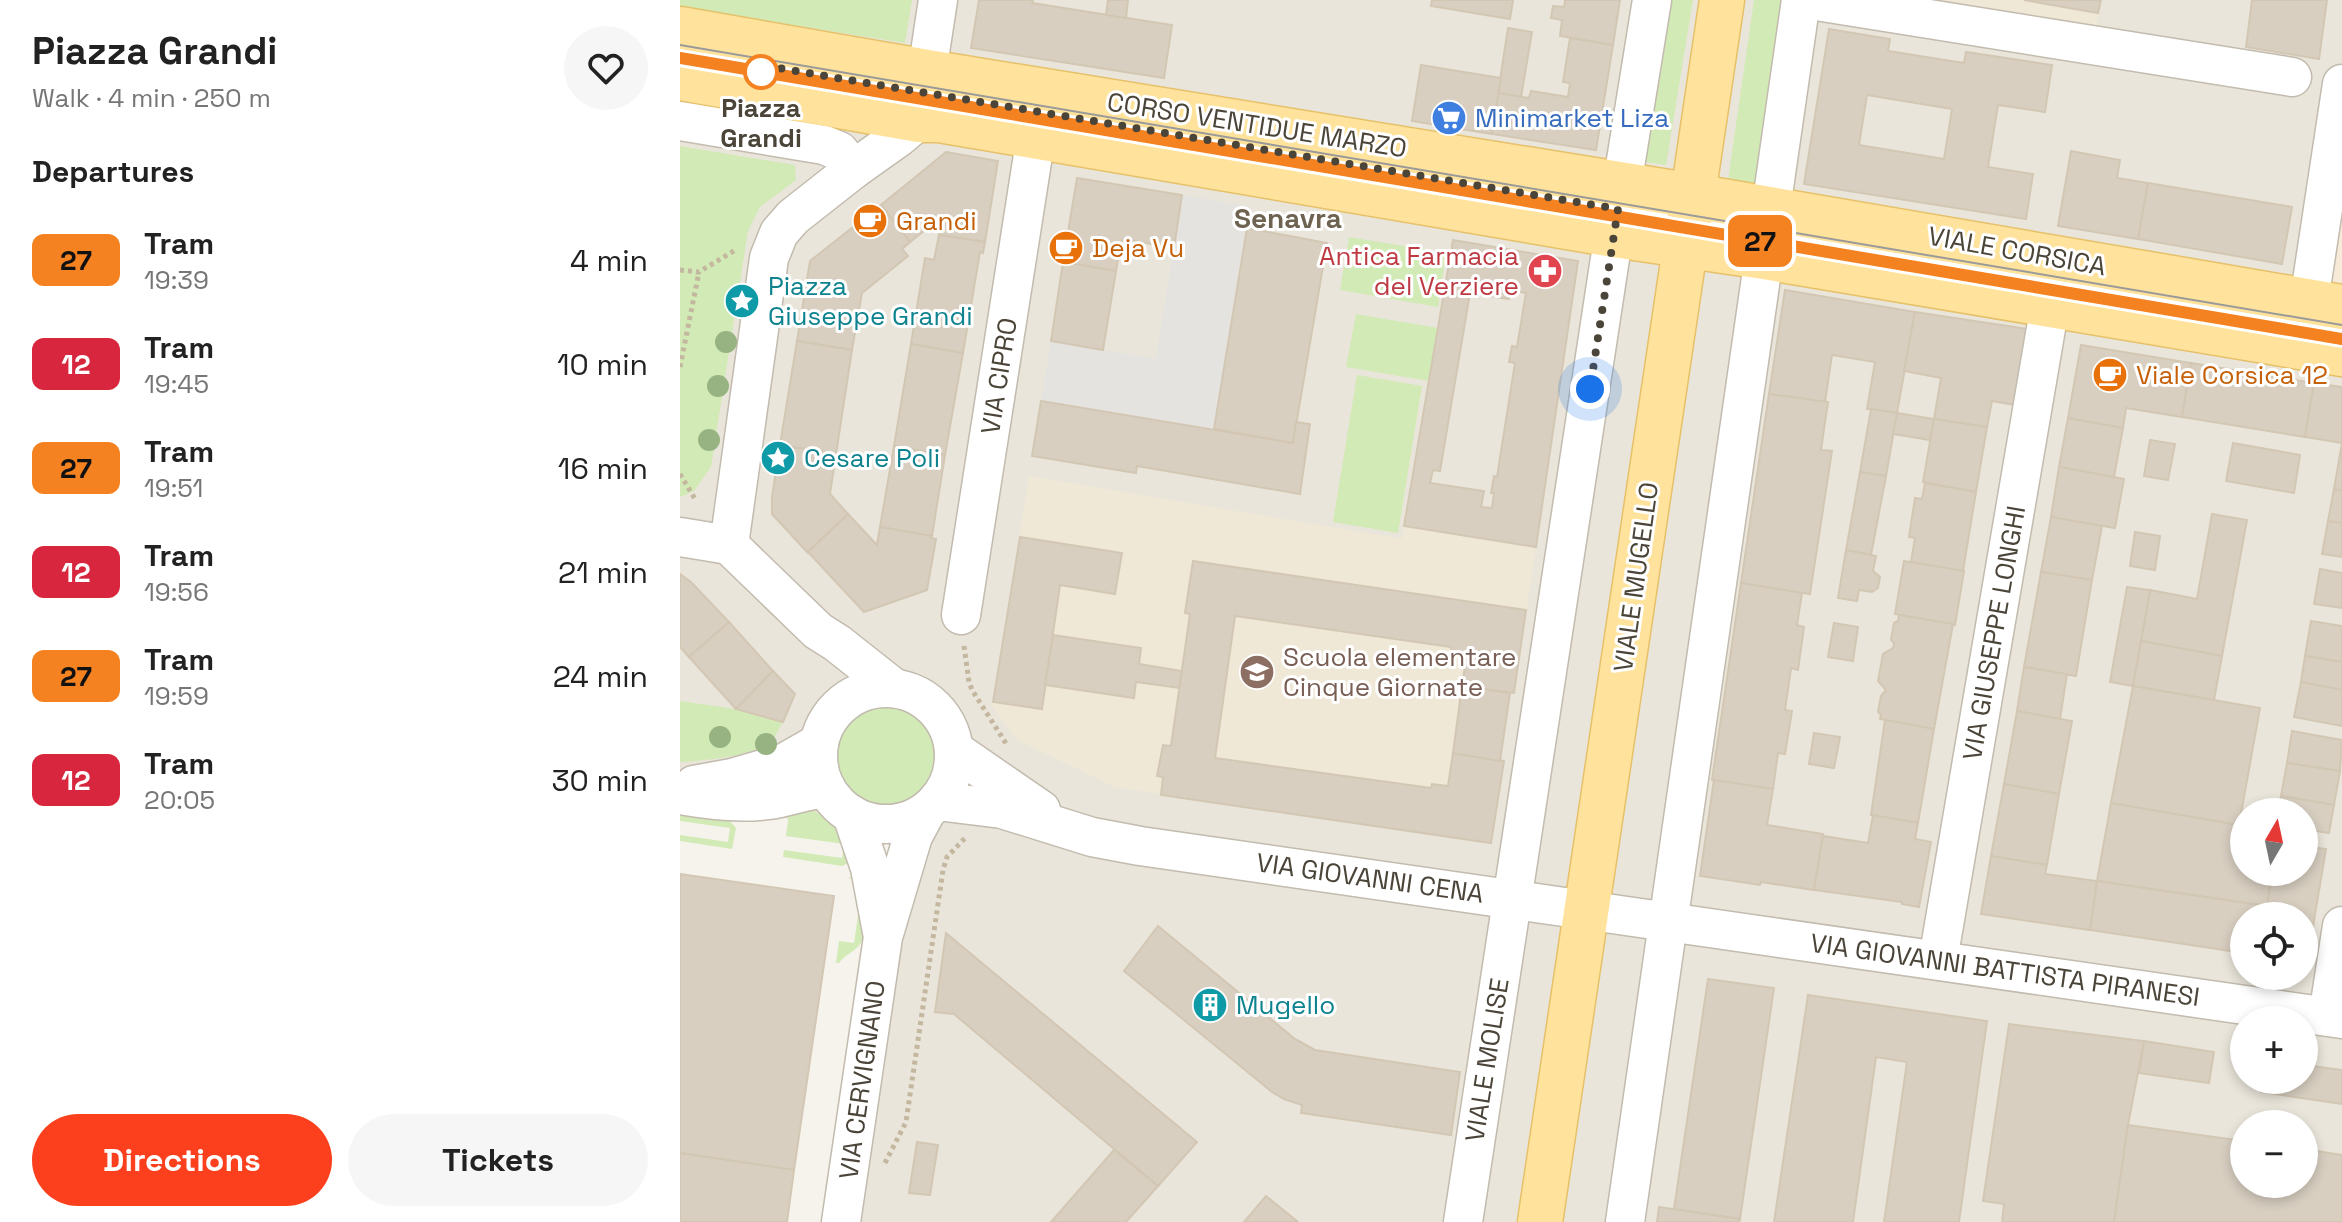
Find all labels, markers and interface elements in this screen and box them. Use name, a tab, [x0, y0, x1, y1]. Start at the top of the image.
button: heart	[564, 26, 648, 110]
text: Piazza Grandi	[32, 27, 277, 75]
marker: Piazza Grandi	[744, 55, 778, 89]
text: Walk · 4 min · 250 m	[32, 81, 271, 115]
street label: CORSO VENTIDUE MARZO	[1105, 85, 1409, 165]
place label: Piazza Grandi	[720, 91, 802, 155]
supermarket icon: Minimarket Liza	[1430, 99, 1468, 137]
place label: Minimarket Liza	[1475, 101, 1669, 135]
text: Departures	[32, 152, 194, 191]
district label: Senavra	[1234, 200, 1342, 236]
cafe icon: Grandi	[851, 202, 889, 240]
place label: Grandi	[896, 204, 977, 238]
line badge: 27	[1724, 215, 1796, 267]
street label: VIALE CORSICA	[1925, 219, 2109, 283]
text: 27	[1744, 223, 1776, 259]
text: Tram	[144, 224, 214, 263]
cafe icon: Deja Vu	[1047, 229, 1085, 267]
place label: Deja Vu	[1092, 231, 1184, 265]
place label: Antica Farmacia del Verziere	[1319, 239, 1519, 303]
text: 4 min	[570, 241, 648, 280]
text: 27	[60, 242, 92, 278]
pharmacy icon: Antica Farmacia del Verziere	[1526, 252, 1564, 290]
text: 19:39	[144, 263, 209, 297]
place label: Piazza Giuseppe Grandi	[768, 269, 973, 333]
place icon: Piazza Giuseppe Grandi	[723, 282, 761, 320]
street label: VIA CIPRO	[973, 315, 1025, 437]
text: Tram	[144, 328, 214, 367]
text: 10 min	[557, 345, 648, 384]
text: 12	[61, 346, 91, 382]
cafe icon: Viale Corsica 12	[2091, 356, 2129, 394]
place label: Viale Corsica 12	[2136, 358, 2328, 392]
text: 19:45	[144, 367, 209, 401]
your location	[1570, 369, 1610, 409]
text: Tram	[144, 432, 214, 471]
place icon: Cesare Poli	[759, 439, 797, 477]
place label: Cesare Poli	[804, 441, 940, 475]
text: 16 min	[558, 449, 648, 488]
text: 27	[60, 450, 92, 486]
text: 19:51	[144, 471, 203, 505]
street label: VIALE MUGELLO	[1606, 480, 1666, 674]
street label: VIA GIUSEPPE LONGHI	[1955, 503, 2033, 763]
text: Tram	[144, 536, 214, 575]
text: 21 min	[558, 553, 648, 592]
text: 12	[61, 554, 91, 590]
text: 19:56	[144, 575, 209, 609]
text: Tram	[144, 640, 214, 679]
place label: Scuola elementare Cinque Giornate	[1283, 640, 1517, 704]
school or university icon: Scuola elementare Cinque Giornate	[1238, 653, 1276, 691]
text: 24 min	[553, 657, 648, 696]
text: 27	[60, 658, 92, 694]
text: 19:59	[144, 679, 209, 713]
text: Tram	[144, 744, 214, 783]
text: 30 min	[551, 761, 648, 800]
text: 12	[61, 762, 91, 798]
text: 20:05	[144, 783, 215, 817]
north arrow	[2230, 798, 2318, 886]
map controls	[2230, 798, 2318, 1198]
street label: VIA GIOVANNI CENA	[1254, 845, 1486, 911]
button: locate	[2230, 902, 2318, 990]
street label: VIA GIOVANNI BATTISTA PIRANESI	[1808, 926, 2202, 1014]
street label: VIALE MOLISE	[1457, 976, 1517, 1144]
street label: VIA CERVIGNANO	[831, 978, 893, 1182]
building icon: Mugello	[1191, 986, 1229, 1024]
place label: Mugello	[1236, 988, 1335, 1022]
button: +	[2230, 1006, 2318, 1094]
button: −	[2230, 1110, 2318, 1198]
button: Directions	[32, 1114, 332, 1206]
button: Tickets	[348, 1114, 648, 1206]

